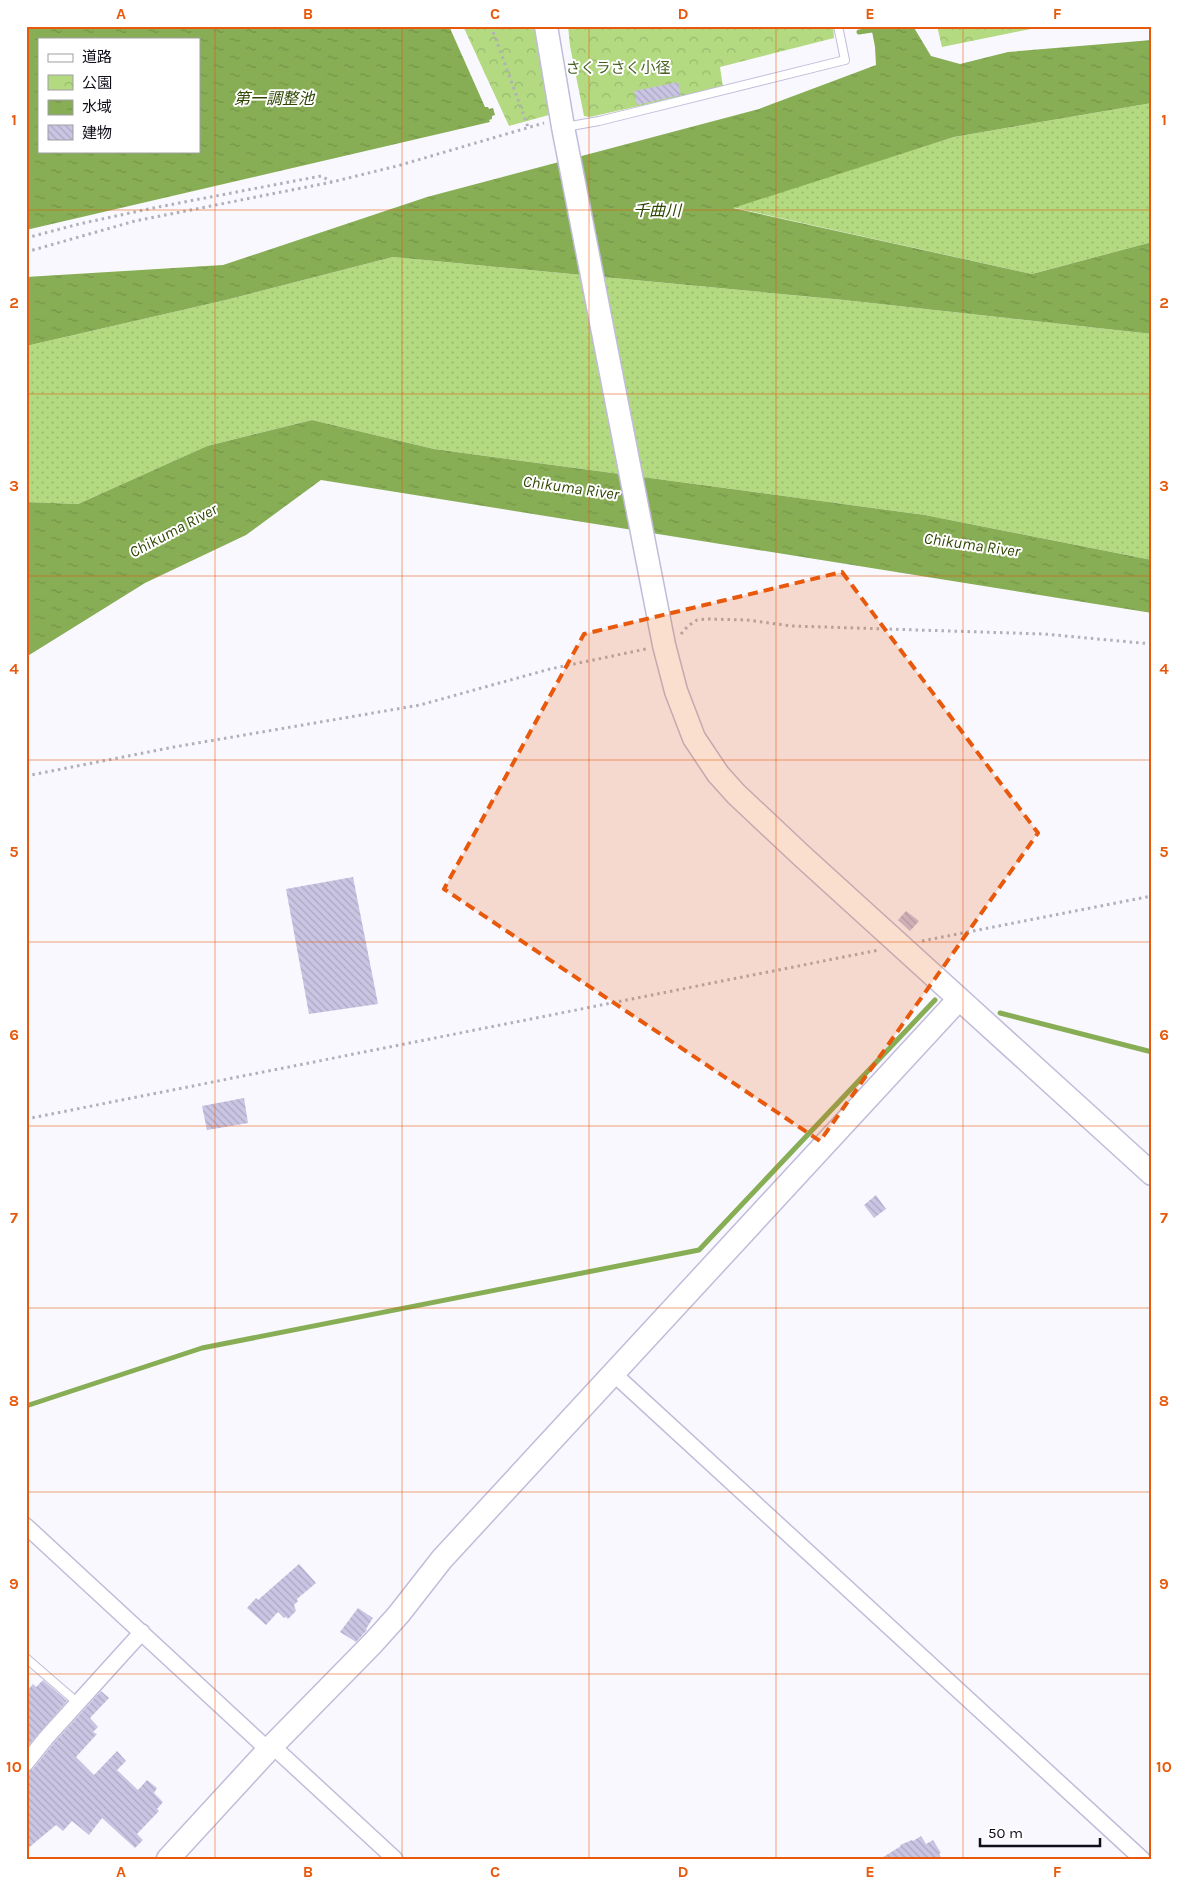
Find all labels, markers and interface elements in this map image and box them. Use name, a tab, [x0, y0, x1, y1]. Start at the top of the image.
text: A	[116, 4, 126, 23]
text: B	[303, 4, 313, 23]
text: C	[490, 4, 500, 23]
text: D	[678, 4, 689, 23]
text: E	[865, 4, 875, 23]
text: F	[1053, 4, 1062, 23]
legend	[38, 38, 200, 152]
text: 道路	[82, 48, 112, 66]
park label: さくラさく小径	[565, 59, 671, 77]
text: 公園	[82, 74, 112, 92]
water label: 第一調整池	[234, 89, 316, 108]
text: 水域	[82, 98, 112, 116]
text: 1	[11, 110, 17, 129]
text: 1	[1161, 110, 1167, 129]
text: 建物	[82, 124, 112, 142]
water label: 千曲川	[633, 201, 683, 220]
text: 2	[9, 293, 19, 312]
text: 2	[1159, 293, 1169, 312]
water label: Chikuma River	[522, 471, 621, 504]
text: 3	[9, 476, 19, 495]
text: 3	[1159, 476, 1169, 495]
water label: Chikuma River	[126, 499, 221, 562]
water label: Chikuma River	[923, 528, 1022, 561]
text: 4	[9, 659, 19, 678]
text: 4	[1159, 659, 1169, 678]
text: 5	[9, 842, 19, 861]
text: 5	[1159, 842, 1169, 861]
text: 6	[9, 1025, 19, 1044]
text: 6	[1159, 1025, 1169, 1044]
text: 7	[10, 1208, 18, 1227]
text: 7	[1160, 1208, 1168, 1227]
text: 8	[9, 1391, 19, 1410]
text: 8	[1159, 1391, 1169, 1410]
text: 9	[9, 1574, 19, 1593]
text: 9	[1159, 1574, 1169, 1593]
text: 10	[6, 1757, 22, 1776]
text: 10	[1156, 1757, 1172, 1776]
scale bar	[980, 1815, 1100, 1847]
text: 50 m	[988, 1824, 1023, 1842]
text: A	[116, 1862, 126, 1881]
text: B	[303, 1862, 313, 1881]
text: C	[490, 1862, 500, 1881]
text: D	[678, 1862, 689, 1881]
text: E	[865, 1862, 875, 1881]
text: F	[1053, 1862, 1062, 1881]

